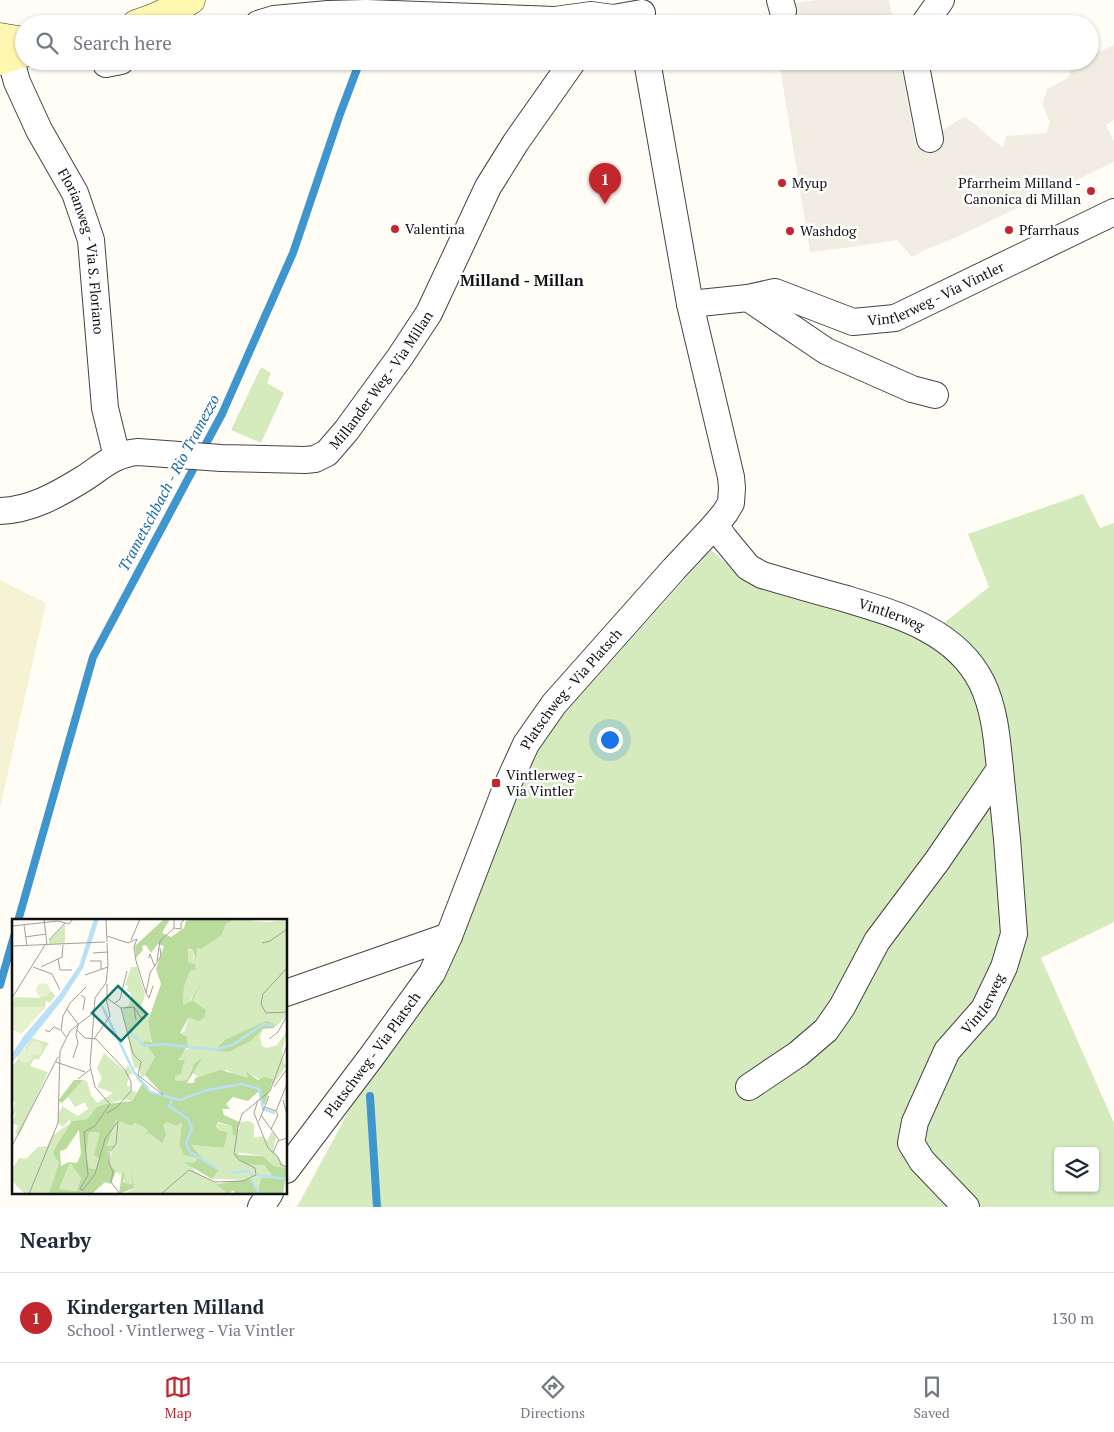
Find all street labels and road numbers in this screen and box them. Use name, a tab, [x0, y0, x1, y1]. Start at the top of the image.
street label: Florianweg - Via S. Floriano	[54, 165, 109, 335]
street label: Vintlerweg - Via Vintler	[867, 256, 1008, 330]
street label: Millander Weg - Via Millan	[325, 306, 437, 453]
street label: Vintlerweg	[856, 593, 928, 635]
street label: Platschweg - Via Platsch	[515, 624, 626, 752]
street label: Vintlerweg	[956, 970, 1009, 1038]
street label: Platschweg - Via Platsch	[319, 988, 424, 1121]

